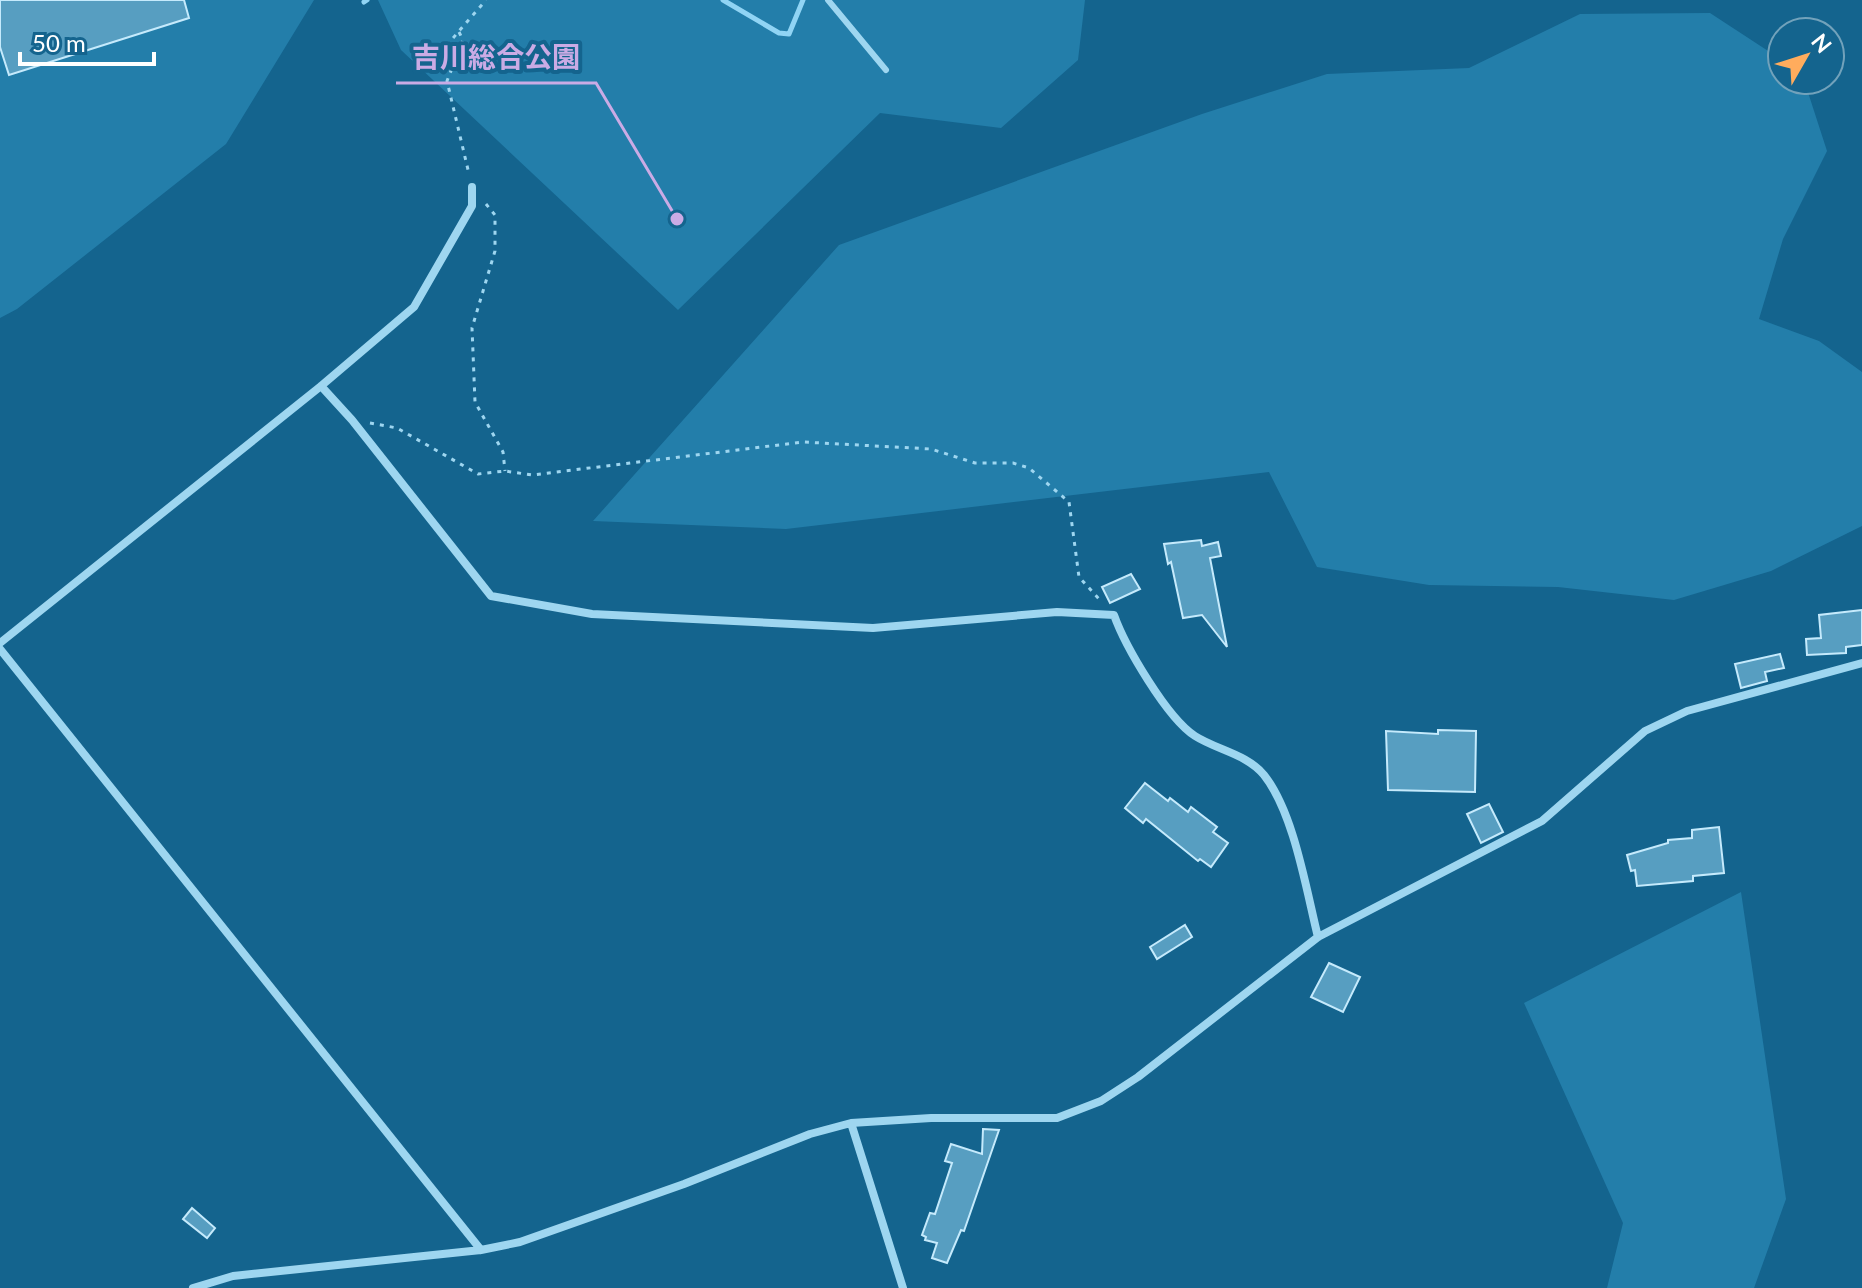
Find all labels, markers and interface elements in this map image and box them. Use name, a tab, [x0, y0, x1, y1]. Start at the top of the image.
scale bar	[20, 16, 154, 66]
north arrow	[1766, 16, 1846, 96]
text: 50 m	[32, 28, 86, 57]
text: N	[1806, 28, 1838, 58]
callout: 吉川総合公園	[396, 31, 596, 83]
text: 吉川総合公園	[412, 39, 580, 73]

